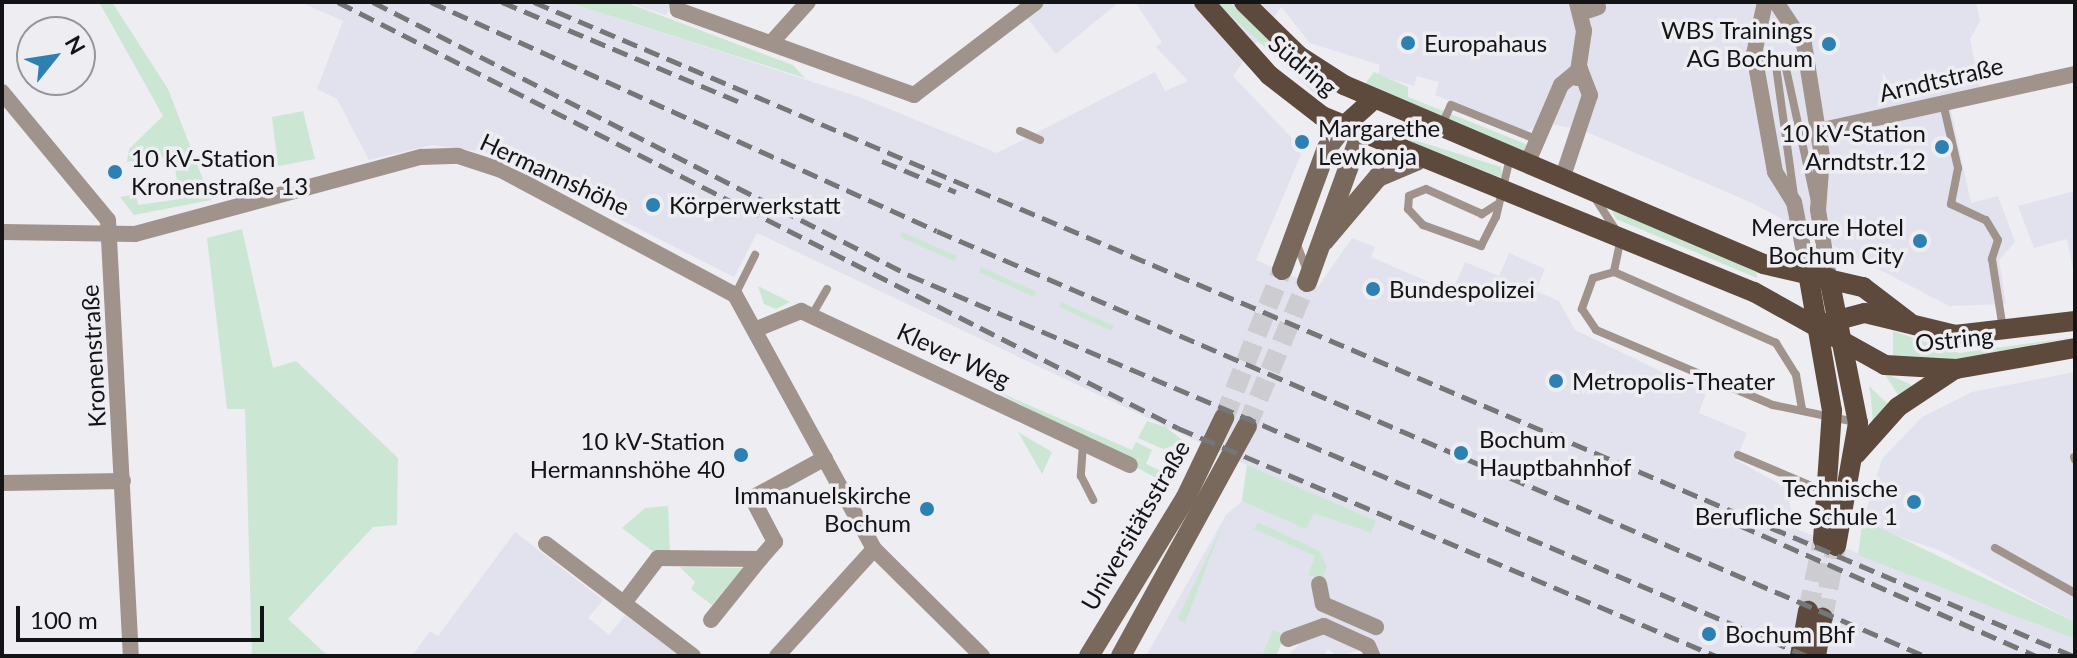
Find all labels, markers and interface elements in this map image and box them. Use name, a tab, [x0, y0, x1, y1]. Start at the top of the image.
north arrow	[16, 16, 96, 96]
place label: WBS Trainings AG Bochum	[1660, 16, 1813, 72]
street label: Südring	[1263, 28, 1343, 102]
place label: Europahaus	[1424, 29, 1547, 57]
text: N	[60, 31, 91, 59]
marker: Europahaus	[1399, 34, 1417, 52]
marker: WBS Trainings AG Bochum	[1820, 35, 1838, 53]
street label: Arndtstraße	[1876, 51, 2006, 107]
place label: Margarethe Lewkonja	[1318, 114, 1440, 170]
place label: 10 kV-Station Arndtstr.12	[1782, 119, 1926, 175]
street label: Hermannshöhe	[476, 127, 634, 221]
marker: Margarethe Lewkonja	[1293, 133, 1311, 151]
marker: 10 kV-Station Arndtstr.12	[1933, 138, 1951, 156]
place label: 10 kV-Station Kronenstraße 13	[131, 144, 308, 200]
marker: 10 kV-Station Kronenstraße 13	[106, 163, 124, 181]
place label: Körperwerkstatt	[669, 191, 841, 219]
marker: Körperwerkstatt	[644, 196, 662, 214]
place label: Mercure Hotel Bochum City	[1751, 213, 1904, 269]
marker: Mercure Hotel Bochum City	[1911, 232, 1929, 250]
place label: Bundespolizei	[1389, 275, 1535, 303]
marker: Bundespolizei	[1364, 280, 1382, 298]
street label: Kronenstraße	[75, 284, 111, 428]
street label: Klever Weg	[893, 316, 1015, 394]
street label: Ostring	[1914, 321, 1994, 357]
place label: Metropolis-Theater	[1572, 367, 1775, 395]
marker: Metropolis-Theater	[1547, 372, 1565, 390]
place label: Bochum Hauptbahnhof	[1479, 425, 1631, 481]
place label: 10 kV-Station Hermannshöhe 40	[530, 427, 725, 483]
street label: Universitätsstraße	[1075, 435, 1195, 615]
marker: Bochum Hauptbahnhof	[1450, 442, 1472, 464]
marker: 10 kV-Station Hermannshöhe 40	[732, 446, 750, 464]
place label: Technische Berufliche Schule 1	[1695, 474, 1898, 530]
place label: Immanuelskirche Bochum	[734, 481, 911, 537]
marker: Technische Berufliche Schule 1	[1905, 493, 1923, 511]
marker: Immanuelskirche Bochum	[918, 500, 936, 518]
scale bar	[20, 590, 268, 640]
text: 100 m	[30, 605, 98, 634]
place label: Bochum Bhf	[1725, 620, 1855, 648]
marker: Bochum Bhf	[1700, 625, 1718, 643]

